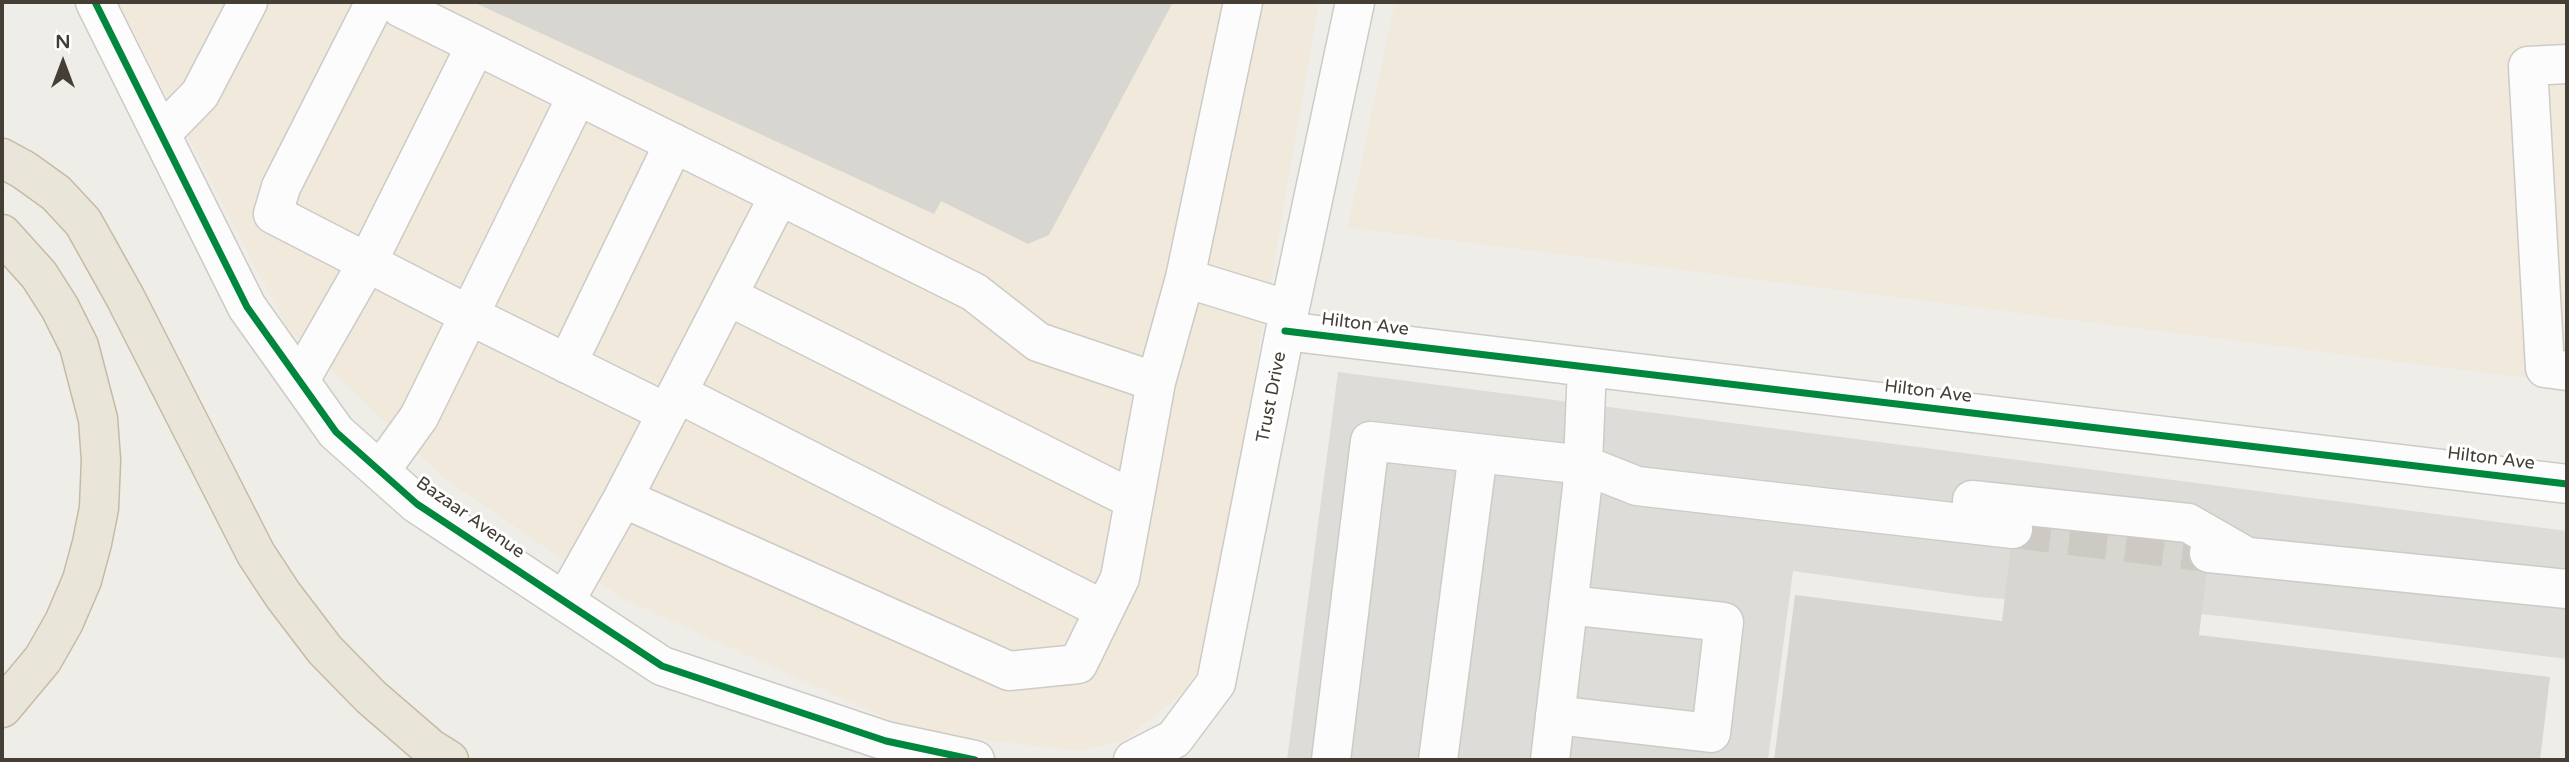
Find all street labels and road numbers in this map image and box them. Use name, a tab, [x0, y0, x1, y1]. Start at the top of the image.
street label: Hilton Ave	[1320, 309, 1410, 341]
street label: Trust Drive	[1253, 350, 1291, 444]
street label: Hilton Ave	[1883, 376, 1973, 408]
street label: Hilton Ave	[2446, 443, 2536, 475]
street label: Bazaar Avenue	[411, 473, 529, 563]

